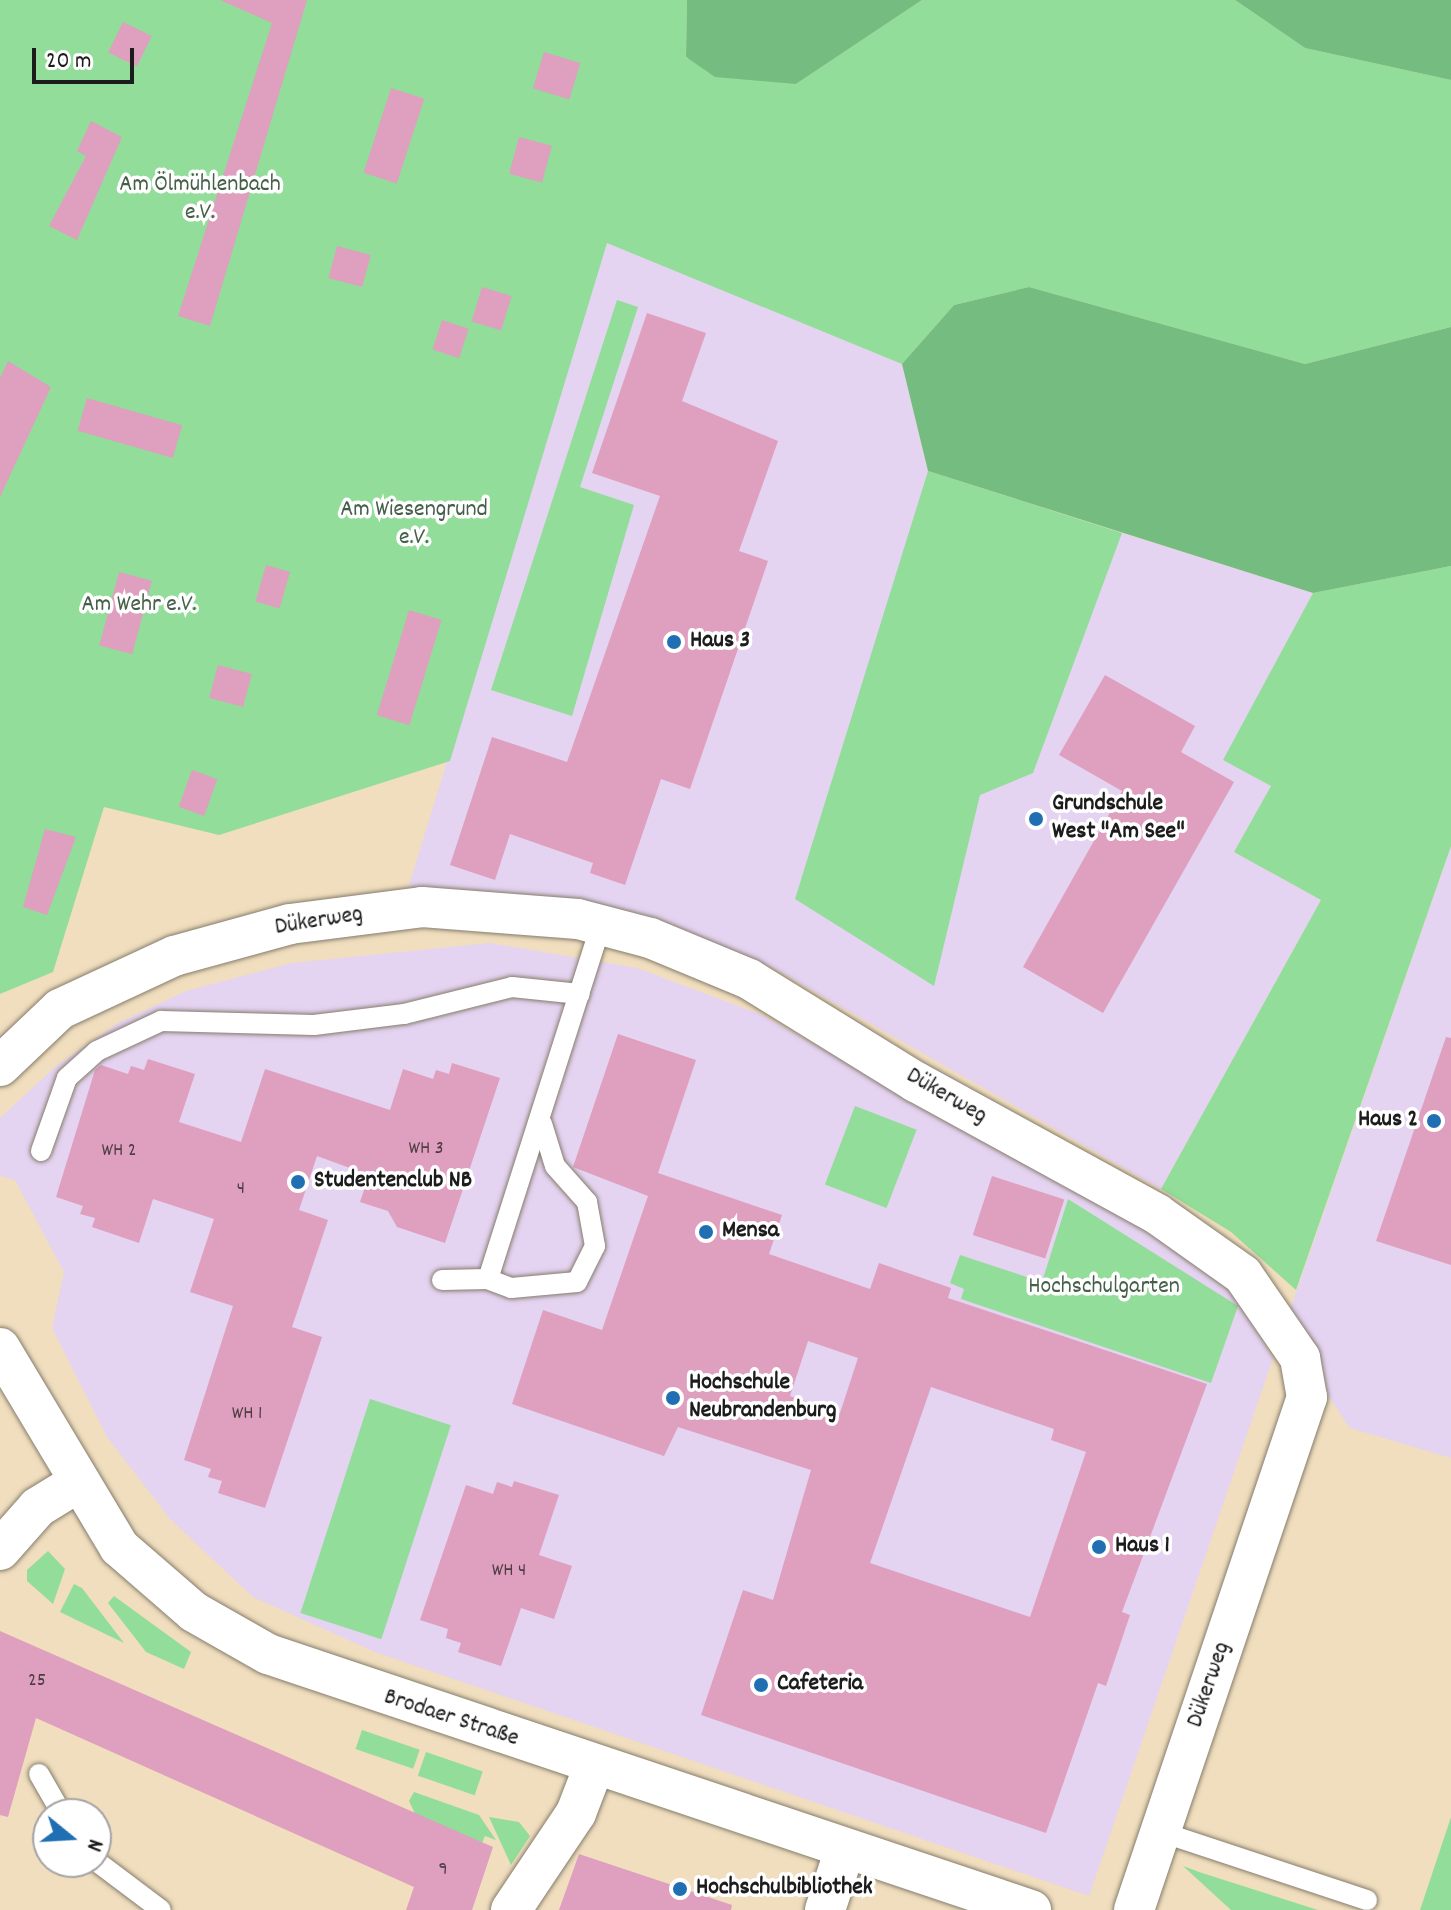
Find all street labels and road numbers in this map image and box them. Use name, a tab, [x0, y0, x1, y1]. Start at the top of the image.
street label: Dükerweg	[273, 901, 365, 943]
street label: Dükerweg	[900, 1062, 992, 1132]
street label: Dükerweg	[1182, 1638, 1238, 1732]
street label: Brodaer Straße	[380, 1684, 522, 1754]

